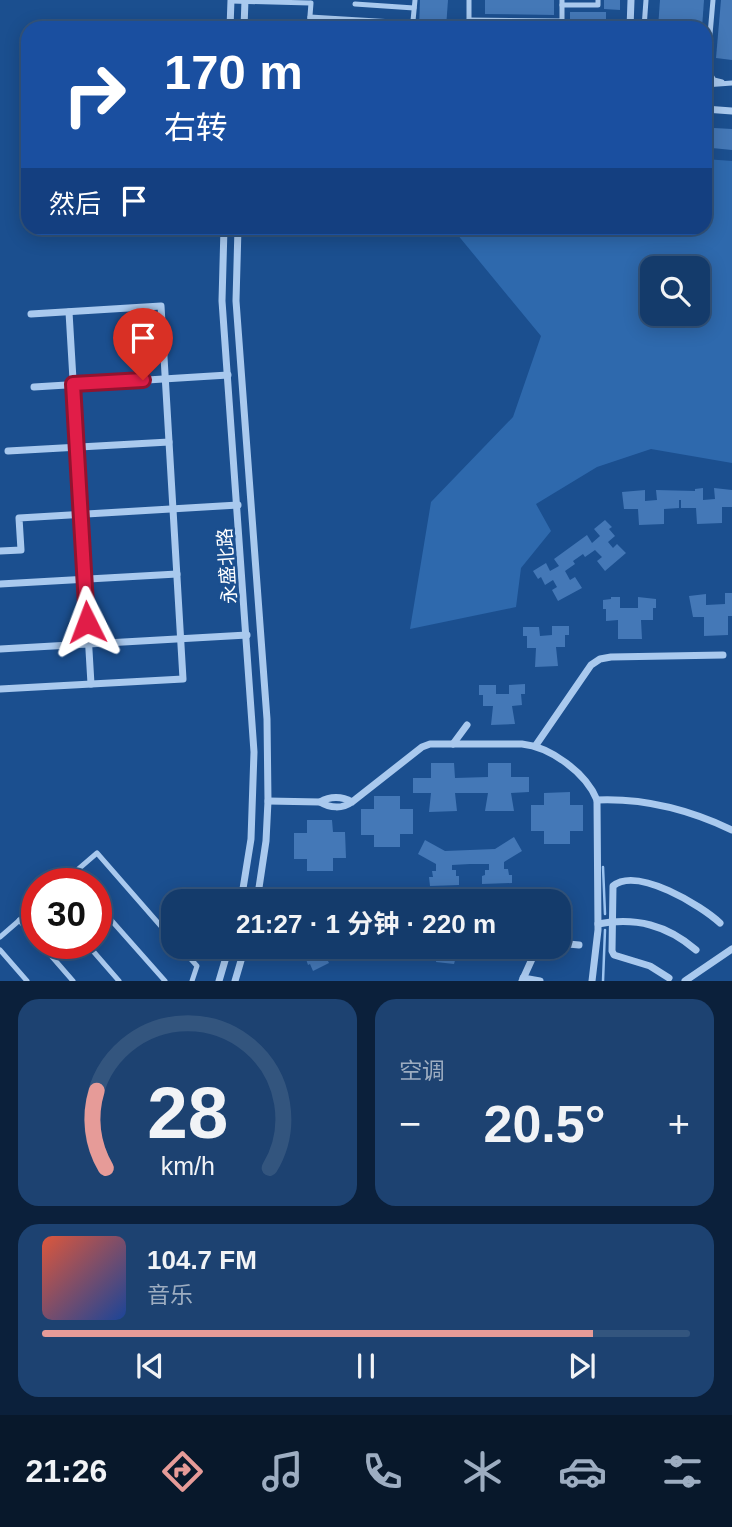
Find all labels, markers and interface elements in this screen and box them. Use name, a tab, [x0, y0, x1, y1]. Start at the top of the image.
text: 170 m	[164, 45, 303, 99]
icon: right	[49, 49, 140, 140]
text: 右转	[164, 110, 228, 146]
icon: arrive	[115, 182, 153, 220]
text: 然后	[49, 189, 101, 219]
map controls	[640, 256, 710, 326]
button: search	[640, 256, 710, 326]
pin	[113, 308, 173, 380]
icon: arrive	[124, 319, 162, 357]
street label: 永盛北路	[214, 527, 240, 605]
position arrow	[50, 585, 124, 659]
speed limit sign: 30	[21, 868, 112, 959]
text: 21:27 · 1 分钟 · 220 m	[236, 909, 496, 939]
text: 空调	[399, 1058, 445, 1084]
text: 28	[147, 1073, 228, 1154]
text: 20.5°	[483, 1095, 606, 1153]
text: −	[399, 1103, 421, 1145]
text: +	[668, 1103, 690, 1145]
text: km/h	[160, 1152, 215, 1180]
text: 104.7 FM	[147, 1245, 257, 1275]
text: 音乐	[147, 1282, 193, 1308]
icon: previous	[131, 1347, 169, 1385]
icon: pause	[347, 1347, 385, 1385]
icon: next	[563, 1347, 601, 1385]
icon: directions	[158, 1447, 207, 1496]
icon: music	[258, 1447, 307, 1496]
icon: phone	[358, 1447, 407, 1496]
icon: climate	[458, 1447, 507, 1496]
icon: car	[558, 1447, 607, 1496]
icon: filters	[658, 1447, 707, 1496]
text: 21:26	[25, 1453, 107, 1489]

